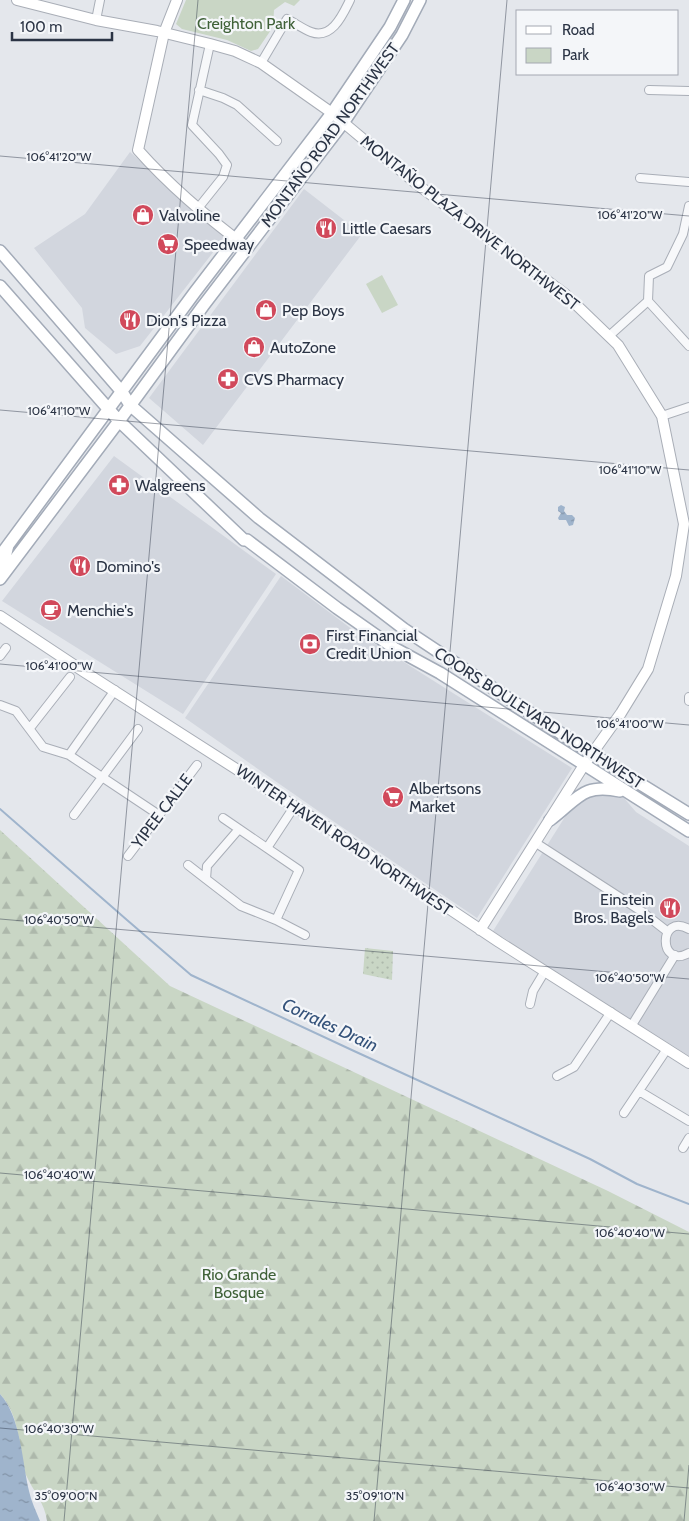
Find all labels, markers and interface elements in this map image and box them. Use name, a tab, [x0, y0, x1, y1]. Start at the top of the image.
scale bar	[12, 10, 112, 42]
legend	[516, 10, 679, 75]
park label: Creighton Park	[197, 14, 296, 33]
text: 100 m	[20, 18, 62, 36]
text: Road	[562, 21, 595, 39]
street label: MONTAÑO ROAD NORTHWEST	[257, 39, 403, 231]
text: Park	[562, 46, 589, 64]
street label: MONTAÑO PLAZA DRIVE NORTHWEST	[357, 132, 584, 315]
text: 106°41'20"W	[27, 149, 92, 164]
shop icon: Valvoline	[131, 203, 155, 227]
place label: Valvoline	[159, 206, 220, 225]
text: 106°41'20"W	[598, 207, 663, 222]
restaurant icon: Little Caesars	[314, 216, 338, 240]
place label: Little Caesars	[342, 219, 432, 238]
supermarket icon: Speedway	[156, 232, 180, 256]
place label: Speedway	[184, 235, 254, 254]
shop icon: Pep Boys	[254, 298, 278, 322]
place label: Pep Boys	[282, 301, 345, 320]
restaurant icon: Dion's Pizza	[118, 308, 142, 332]
place label: Dion's Pizza	[146, 311, 227, 330]
shop icon: AutoZone	[242, 335, 266, 359]
place label: AutoZone	[270, 338, 336, 357]
pharmacy icon: CVS Pharmacy	[216, 367, 240, 391]
place label: CVS Pharmacy	[244, 370, 344, 389]
text: 106°41'10"W	[28, 403, 91, 418]
text: 106°41'10"W	[599, 462, 662, 477]
pharmacy icon: Walgreens	[107, 473, 131, 497]
place label: Walgreens	[135, 476, 206, 495]
restaurant icon: Domino's	[68, 554, 92, 578]
place label: Domino's	[96, 557, 161, 576]
cafe icon: Menchie's	[39, 598, 63, 622]
place label: Menchie's	[67, 601, 134, 620]
place label: First Financial Credit Union	[326, 626, 418, 663]
bank icon: First Financial Credit Union	[298, 632, 322, 656]
street label: COORS BOULEVARD NORTHWEST	[431, 643, 648, 793]
text: 106°41'00"W	[25, 658, 93, 673]
text: 106°41'00"W	[596, 716, 664, 731]
street label: WINTER HAVEN ROAD NORTHWEST	[232, 760, 456, 920]
street label: YIPEE CALLE	[127, 770, 196, 853]
place label: Albertsons Market	[409, 779, 481, 816]
supermarket icon: Albertsons Market	[381, 785, 405, 809]
place label: Einstein Bros. Bagels	[574, 890, 654, 927]
restaurant icon: Einstein Bros. Bagels	[658, 896, 682, 920]
text: 106°40'50"W	[24, 912, 94, 927]
text: 106°40'50"W	[595, 970, 665, 985]
water label: Corrales Drain	[279, 993, 381, 1057]
text: 106°40'40"W	[24, 1167, 95, 1182]
text: 106°40'40"W	[595, 1225, 666, 1240]
park label: Rio Grande Bosque	[202, 1265, 276, 1302]
text: 106°40'30"W	[24, 1421, 94, 1436]
text: 106°40'30"W	[595, 1479, 665, 1494]
text: 35°09'00"N	[35, 1488, 97, 1503]
text: 35°09'10"N	[346, 1488, 404, 1503]

